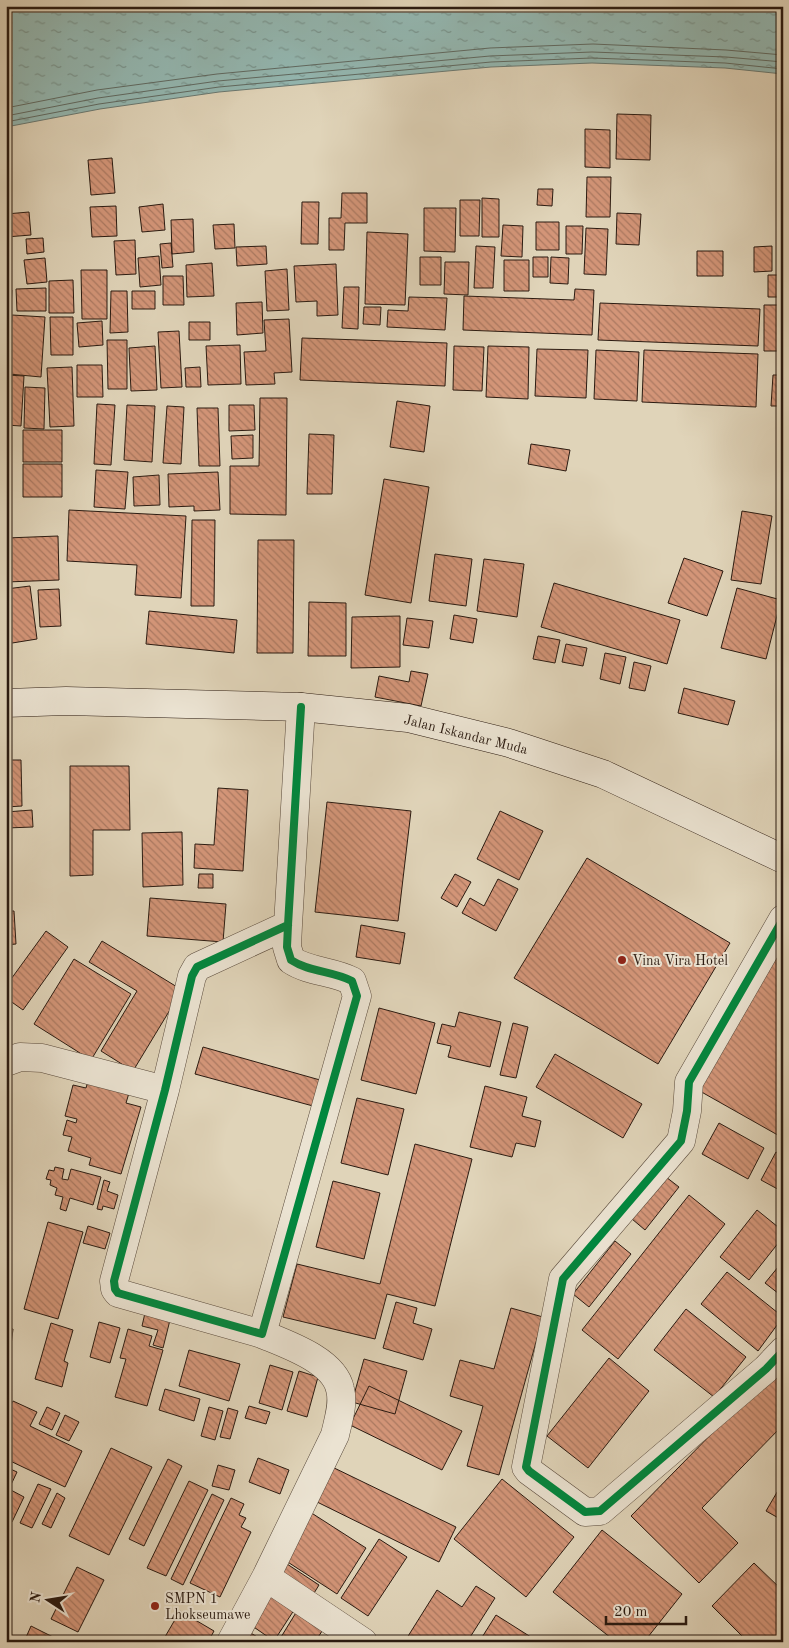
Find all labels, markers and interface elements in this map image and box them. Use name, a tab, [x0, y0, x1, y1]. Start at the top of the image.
street label: Jalan Iskandar Muda	[402, 713, 529, 757]
marker: Vina Vira Hotel	[616, 954, 628, 966]
place label: Vina Vira Hotel	[632, 954, 728, 968]
north arrow	[22, 1576, 72, 1626]
text: N	[28, 1591, 44, 1604]
place label: SMPN 1 Lhokseumawe	[165, 1592, 251, 1622]
scale bar	[606, 1593, 686, 1625]
marker: SMPN 1 Lhokseumawe	[149, 1600, 161, 1612]
text: 20 m	[614, 1605, 648, 1620]

